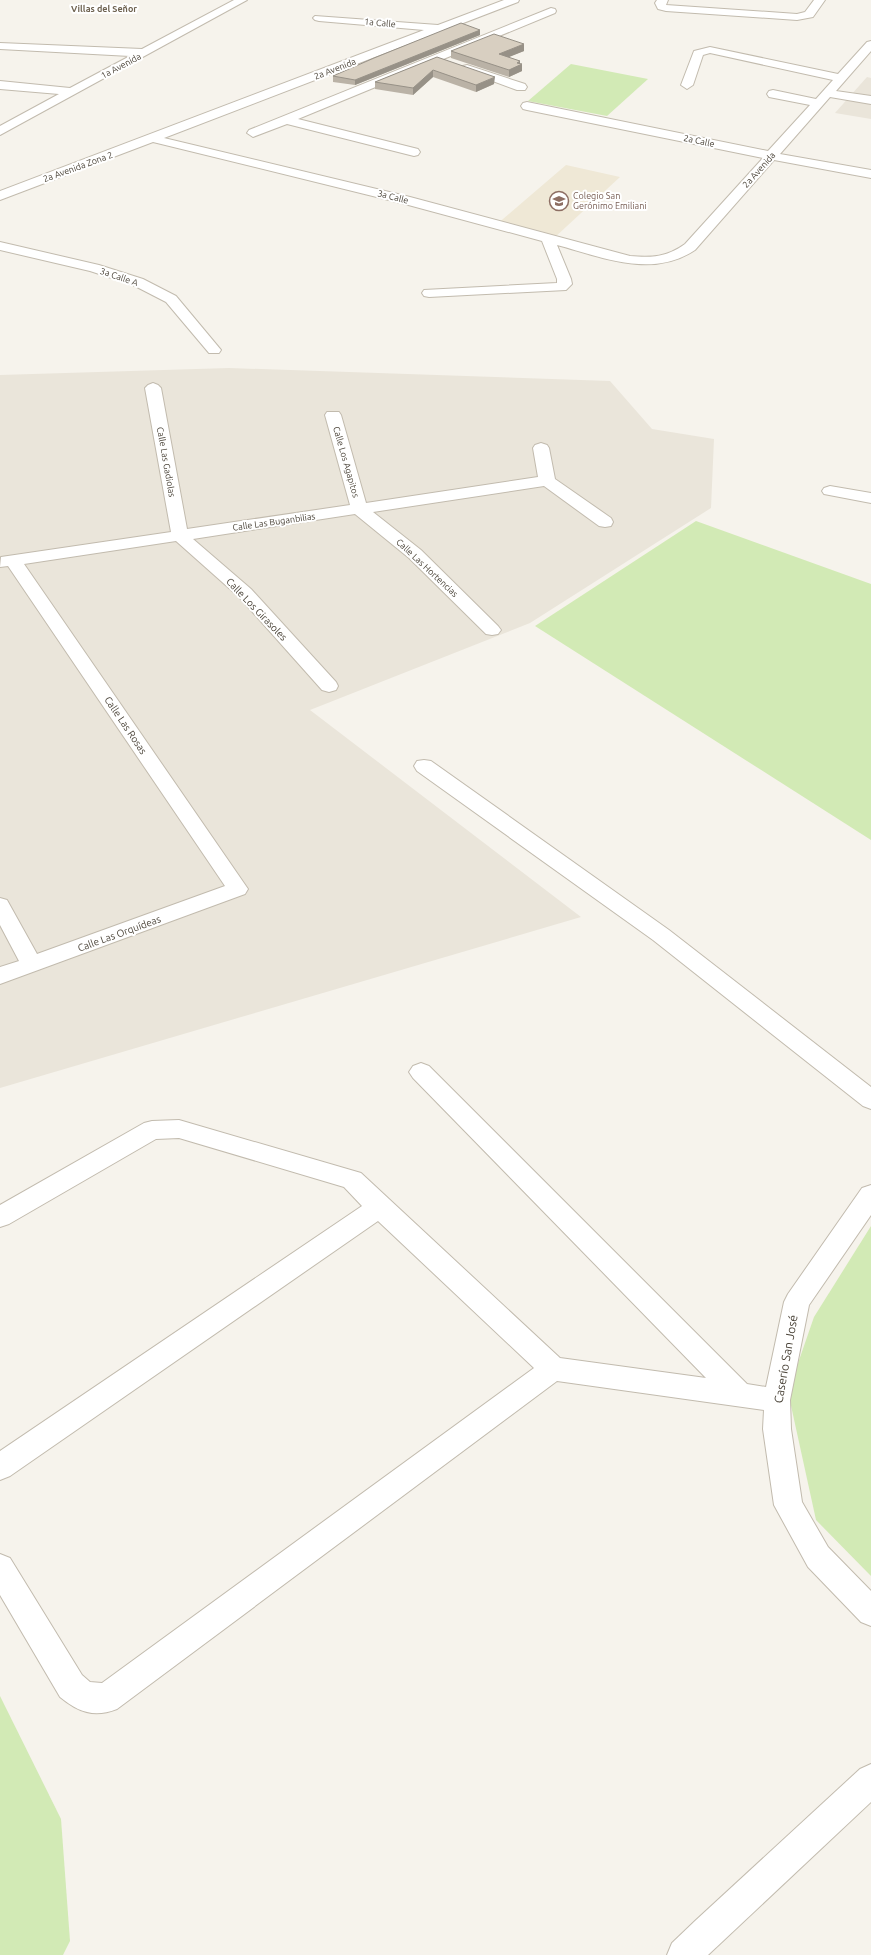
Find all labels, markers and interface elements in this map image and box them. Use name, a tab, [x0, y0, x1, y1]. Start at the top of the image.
district label: Villas del Señor	[71, 4, 137, 14]
street label: 1a Calle	[364, 17, 396, 29]
street label: 1a Avenida	[99, 51, 143, 81]
street label: 2a Avenida	[313, 56, 357, 82]
street label: 2a Calle	[683, 133, 716, 149]
street label: 2a Avenida Zona 2	[42, 150, 114, 184]
street label: 2a Avenida	[741, 150, 777, 190]
street label: 3a Calle	[376, 188, 410, 206]
school or university icon: Colegio San Gerónimo Emiliani	[548, 190, 570, 212]
place label: Colegio San Gerónimo Emiliani	[573, 191, 647, 211]
street label: 3a Calle A	[99, 266, 139, 288]
street label: Calle Los Agapitos	[331, 425, 361, 499]
street label: Calle Las Gadiolas	[155, 426, 177, 498]
street label: Calle Las Buganbilias	[232, 511, 316, 533]
street label: Calle Las Hortencias	[394, 537, 460, 599]
street label: Calle Los Girasoles	[224, 576, 289, 643]
street label: Calle Las Rosas	[102, 694, 149, 756]
street label: Calle Las Orquídeas	[76, 913, 162, 954]
street label: Caserío San José	[771, 1314, 800, 1404]

